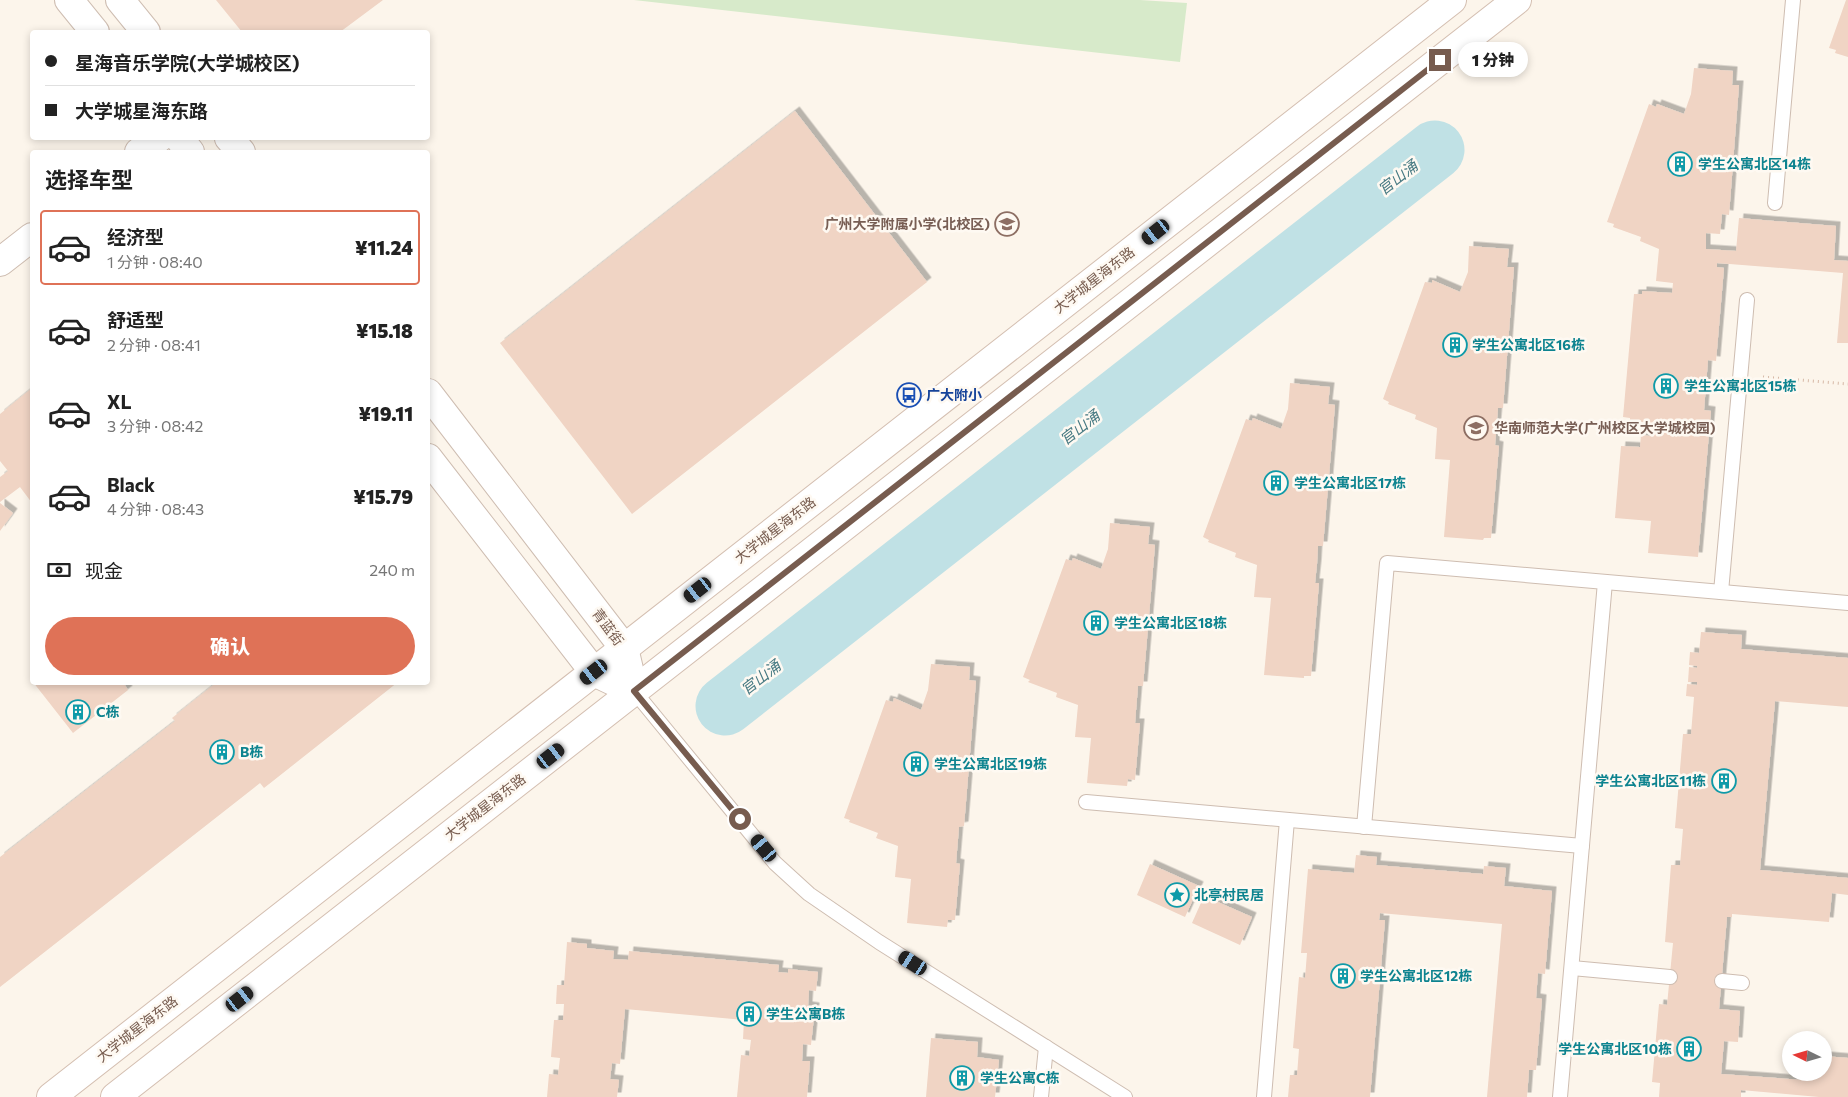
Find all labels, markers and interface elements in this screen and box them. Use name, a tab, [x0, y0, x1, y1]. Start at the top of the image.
callout: 1 分钟	[1458, 42, 1528, 78]
route end	[1429, 49, 1451, 71]
text: 1 分钟	[1472, 50, 1514, 69]
text: 星海音乐学院(大学城校区)	[75, 51, 300, 74]
text: 大学城星海东路	[75, 99, 208, 122]
building icon: 学生公寓北区14栋	[1667, 151, 1693, 177]
water label: 官山涌	[1374, 155, 1422, 198]
place label: 学生公寓北区14栋	[1698, 155, 1811, 172]
text: 选择车型	[45, 166, 133, 193]
school or university icon: 广州大学附属小学(北校区)	[994, 211, 1020, 237]
place label: 广州大学附属小学(北校区)	[824, 215, 990, 232]
car	[1139, 217, 1172, 247]
icon: car	[47, 225, 92, 270]
text: 经济型	[107, 225, 164, 248]
text: ¥11.24	[355, 236, 413, 259]
street label: 大学城星海东路	[1050, 243, 1138, 316]
text: 1 分钟 · 08:40	[107, 252, 203, 271]
icon: car	[47, 308, 92, 353]
text: 舒适型	[107, 308, 164, 331]
text: ¥15.18	[356, 319, 413, 342]
building icon: 学生公寓北区16栋	[1442, 332, 1468, 358]
text: 2 分钟 · 08:41	[107, 335, 201, 354]
place label: 学生公寓北区16栋	[1472, 336, 1585, 353]
building icon: 学生公寓北区15栋	[1653, 373, 1679, 399]
place label: 学生公寓北区15栋	[1684, 377, 1797, 394]
bus stop icon: 广大附小	[896, 382, 922, 408]
place label: 广大附小	[926, 386, 982, 403]
text: XL	[107, 390, 132, 413]
icon: car	[47, 391, 92, 436]
text: ¥19.11	[358, 402, 413, 425]
water label: 官山涌	[1056, 405, 1104, 448]
school or university icon: 华南师范大学(广州校区大学城校园)	[1463, 415, 1489, 441]
text: 3 分钟 · 08:42	[107, 416, 203, 435]
place label: 华南师范大学(广州校区大学城校园)	[1494, 419, 1716, 436]
building icon: 学生公寓北区17栋	[1263, 470, 1289, 496]
text: Black	[107, 473, 155, 496]
icon: car	[47, 474, 92, 519]
place label: 学生公寓北区17栋	[1294, 474, 1406, 491]
text: ¥15.79	[353, 485, 413, 508]
street label: 大学城星海东路	[731, 493, 819, 566]
text: 4 分钟 · 08:43	[107, 499, 204, 518]
icon: cash	[45, 556, 73, 584]
text: 现金	[85, 559, 123, 582]
text: 240 m	[369, 560, 415, 579]
car	[681, 575, 714, 605]
street label: 青蓝街	[589, 605, 628, 649]
building icon: 学生公寓北区18栋	[1083, 610, 1109, 636]
place label: 学生公寓北区18栋	[1114, 614, 1227, 631]
button: 确认	[45, 617, 415, 675]
water label: 官山涌	[737, 655, 785, 698]
car	[577, 657, 610, 687]
building icon: C栋	[65, 699, 91, 725]
place label: C栋	[96, 703, 120, 720]
building icon: B栋	[209, 739, 235, 765]
car	[534, 741, 567, 771]
place label: B栋	[240, 743, 263, 760]
building icon: 学生公寓北区19栋	[903, 751, 929, 777]
place label: 学生公寓北区19栋	[934, 755, 1047, 772]
building icon: 学生公寓北区11栋	[1711, 768, 1737, 794]
street label: 大学城星海东路	[441, 770, 529, 843]
place label: 学生公寓北区11栋	[1595, 772, 1706, 789]
route start	[729, 808, 751, 830]
car	[748, 832, 779, 864]
place icon: 北亭村民居	[1164, 882, 1190, 908]
place label: 北亭村民居	[1194, 886, 1264, 903]
car	[896, 949, 929, 977]
building icon: 学生公寓北区12栋	[1330, 963, 1356, 989]
place label: 学生公寓北区12栋	[1360, 967, 1472, 984]
car	[223, 984, 256, 1014]
street label: 大学城星海东路	[93, 992, 181, 1065]
building icon: 学生公寓B栋	[736, 1001, 762, 1027]
place label: 学生公寓B栋	[766, 1005, 845, 1022]
north arrow	[1782, 1031, 1832, 1081]
map controls	[1782, 1031, 1832, 1081]
building icon: 学生公寓北区10栋	[1676, 1036, 1702, 1062]
place label: 学生公寓北区10栋	[1558, 1040, 1672, 1057]
building icon: 学生公寓C栋	[949, 1065, 975, 1091]
place label: 学生公寓C栋	[980, 1069, 1060, 1086]

